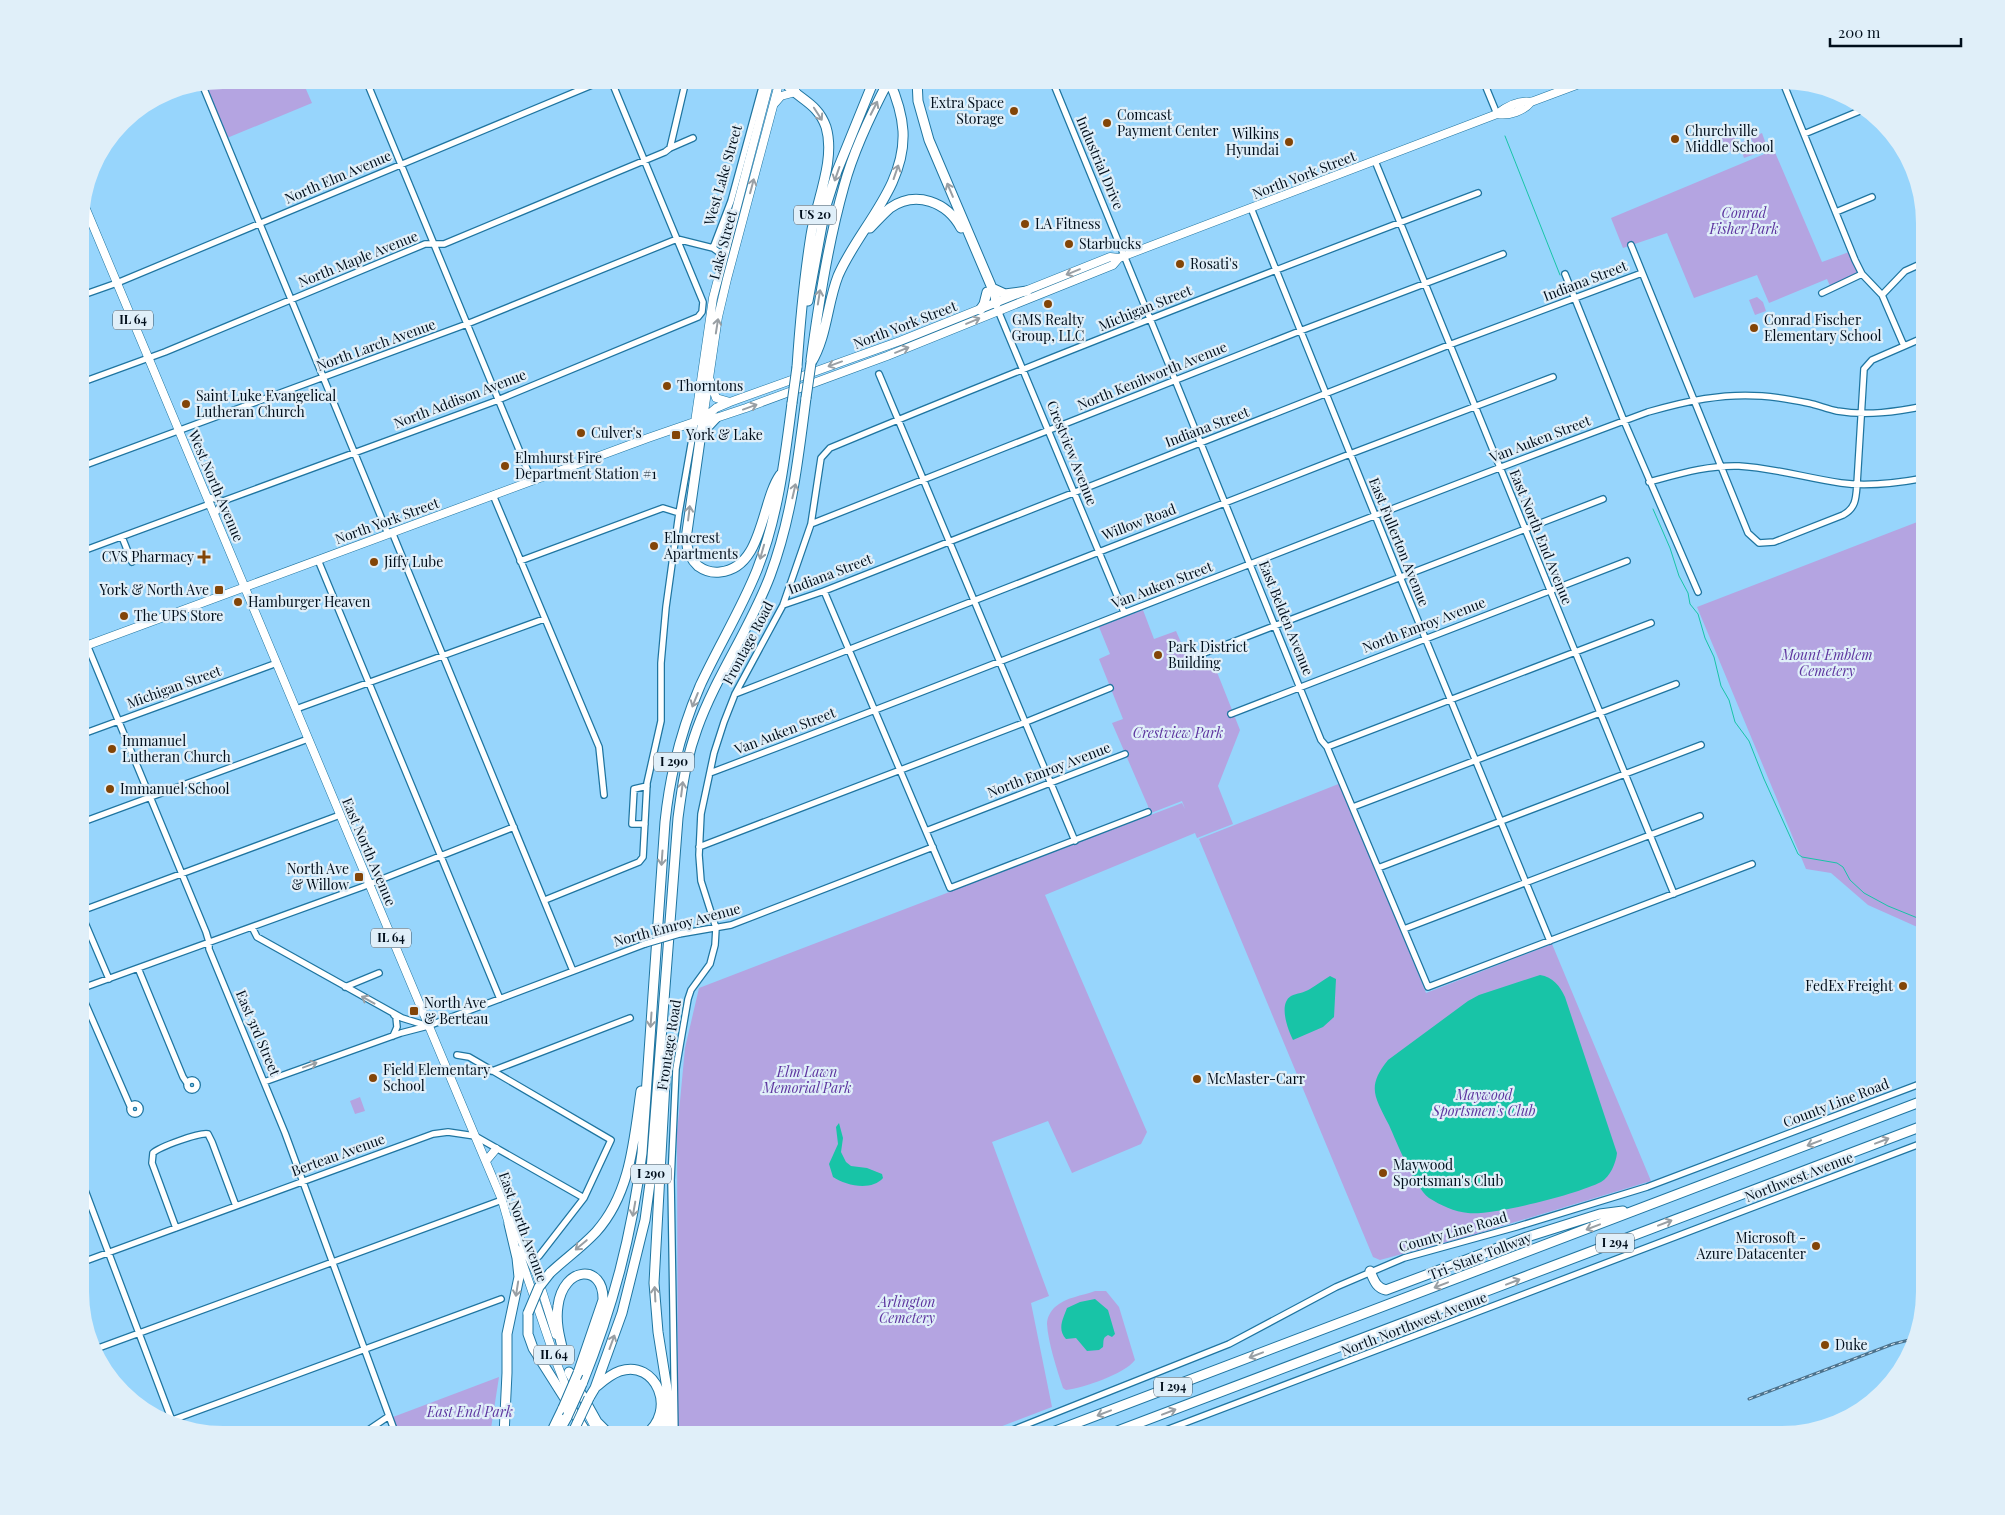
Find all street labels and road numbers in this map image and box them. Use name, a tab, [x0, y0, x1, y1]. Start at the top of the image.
street label: Industrial Drive	[1072, 113, 1129, 212]
street label: West Lake Street	[699, 121, 746, 228]
street label: North Elm Avenue	[281, 145, 394, 208]
street label: North York Street	[1249, 146, 1359, 203]
road number: US 20	[794, 206, 836, 224]
street label: Lake Street	[704, 207, 741, 281]
street label: North Maple Avenue	[295, 226, 421, 291]
street label: Indiana Street	[1540, 255, 1631, 305]
street label: Michigan Street	[1095, 280, 1195, 335]
street label: North York Street	[850, 296, 960, 353]
road number: IL 64	[113, 310, 153, 330]
street label: North Larch Avenue	[314, 314, 438, 375]
street label: North Kenilworth Avenue	[1074, 337, 1229, 414]
street label: North Addison Avenue	[391, 365, 529, 433]
street label: Crestview Avenue	[1043, 398, 1102, 508]
street label: Indiana Street	[1162, 401, 1253, 451]
street label: Van Auken Street	[1486, 410, 1594, 467]
street label: West North Avenue	[184, 426, 248, 544]
street label: East North End Avenue	[1506, 466, 1577, 607]
street label: East Fullerton Avenue	[1365, 475, 1434, 609]
street label: North York Street	[332, 493, 442, 548]
street label: Willow Road	[1098, 499, 1178, 545]
street label: Indiana Street	[785, 548, 876, 598]
street label: Van Auken Street	[1108, 556, 1216, 613]
street label: East Belden Avenue	[1255, 558, 1318, 678]
street label: North Emroy Avenue	[1359, 592, 1488, 657]
street label: Frontage Road	[718, 598, 777, 688]
street label: Michigan Street	[124, 660, 225, 712]
street label: Van Auken Street	[731, 702, 839, 759]
street label: North Emroy Avenue	[984, 737, 1113, 802]
road number: I 290	[654, 752, 694, 772]
street label: East North Avenue	[338, 795, 401, 909]
street label: North Emroy Avenue	[611, 898, 742, 951]
road number: IL 64	[371, 928, 411, 948]
street label: East 3rd Street	[232, 987, 285, 1080]
street label: Frontage Road	[652, 998, 685, 1092]
street label: County Line Road	[1780, 1074, 1892, 1131]
street label: Berteau Avenue	[288, 1129, 387, 1180]
street label: Northwest Avenue	[1742, 1147, 1856, 1206]
road number: I 290	[631, 1164, 671, 1184]
street label: East North Avenue	[495, 1169, 552, 1285]
street label: County Line Road	[1396, 1207, 1509, 1256]
street label: Tri-State Tollway	[1426, 1227, 1534, 1284]
road number: I 294	[1596, 1234, 1634, 1252]
street label: North Northwest Avenue	[1338, 1287, 1489, 1360]
road number: IL 64	[534, 1346, 574, 1364]
road number: I 294	[1154, 1378, 1192, 1396]

